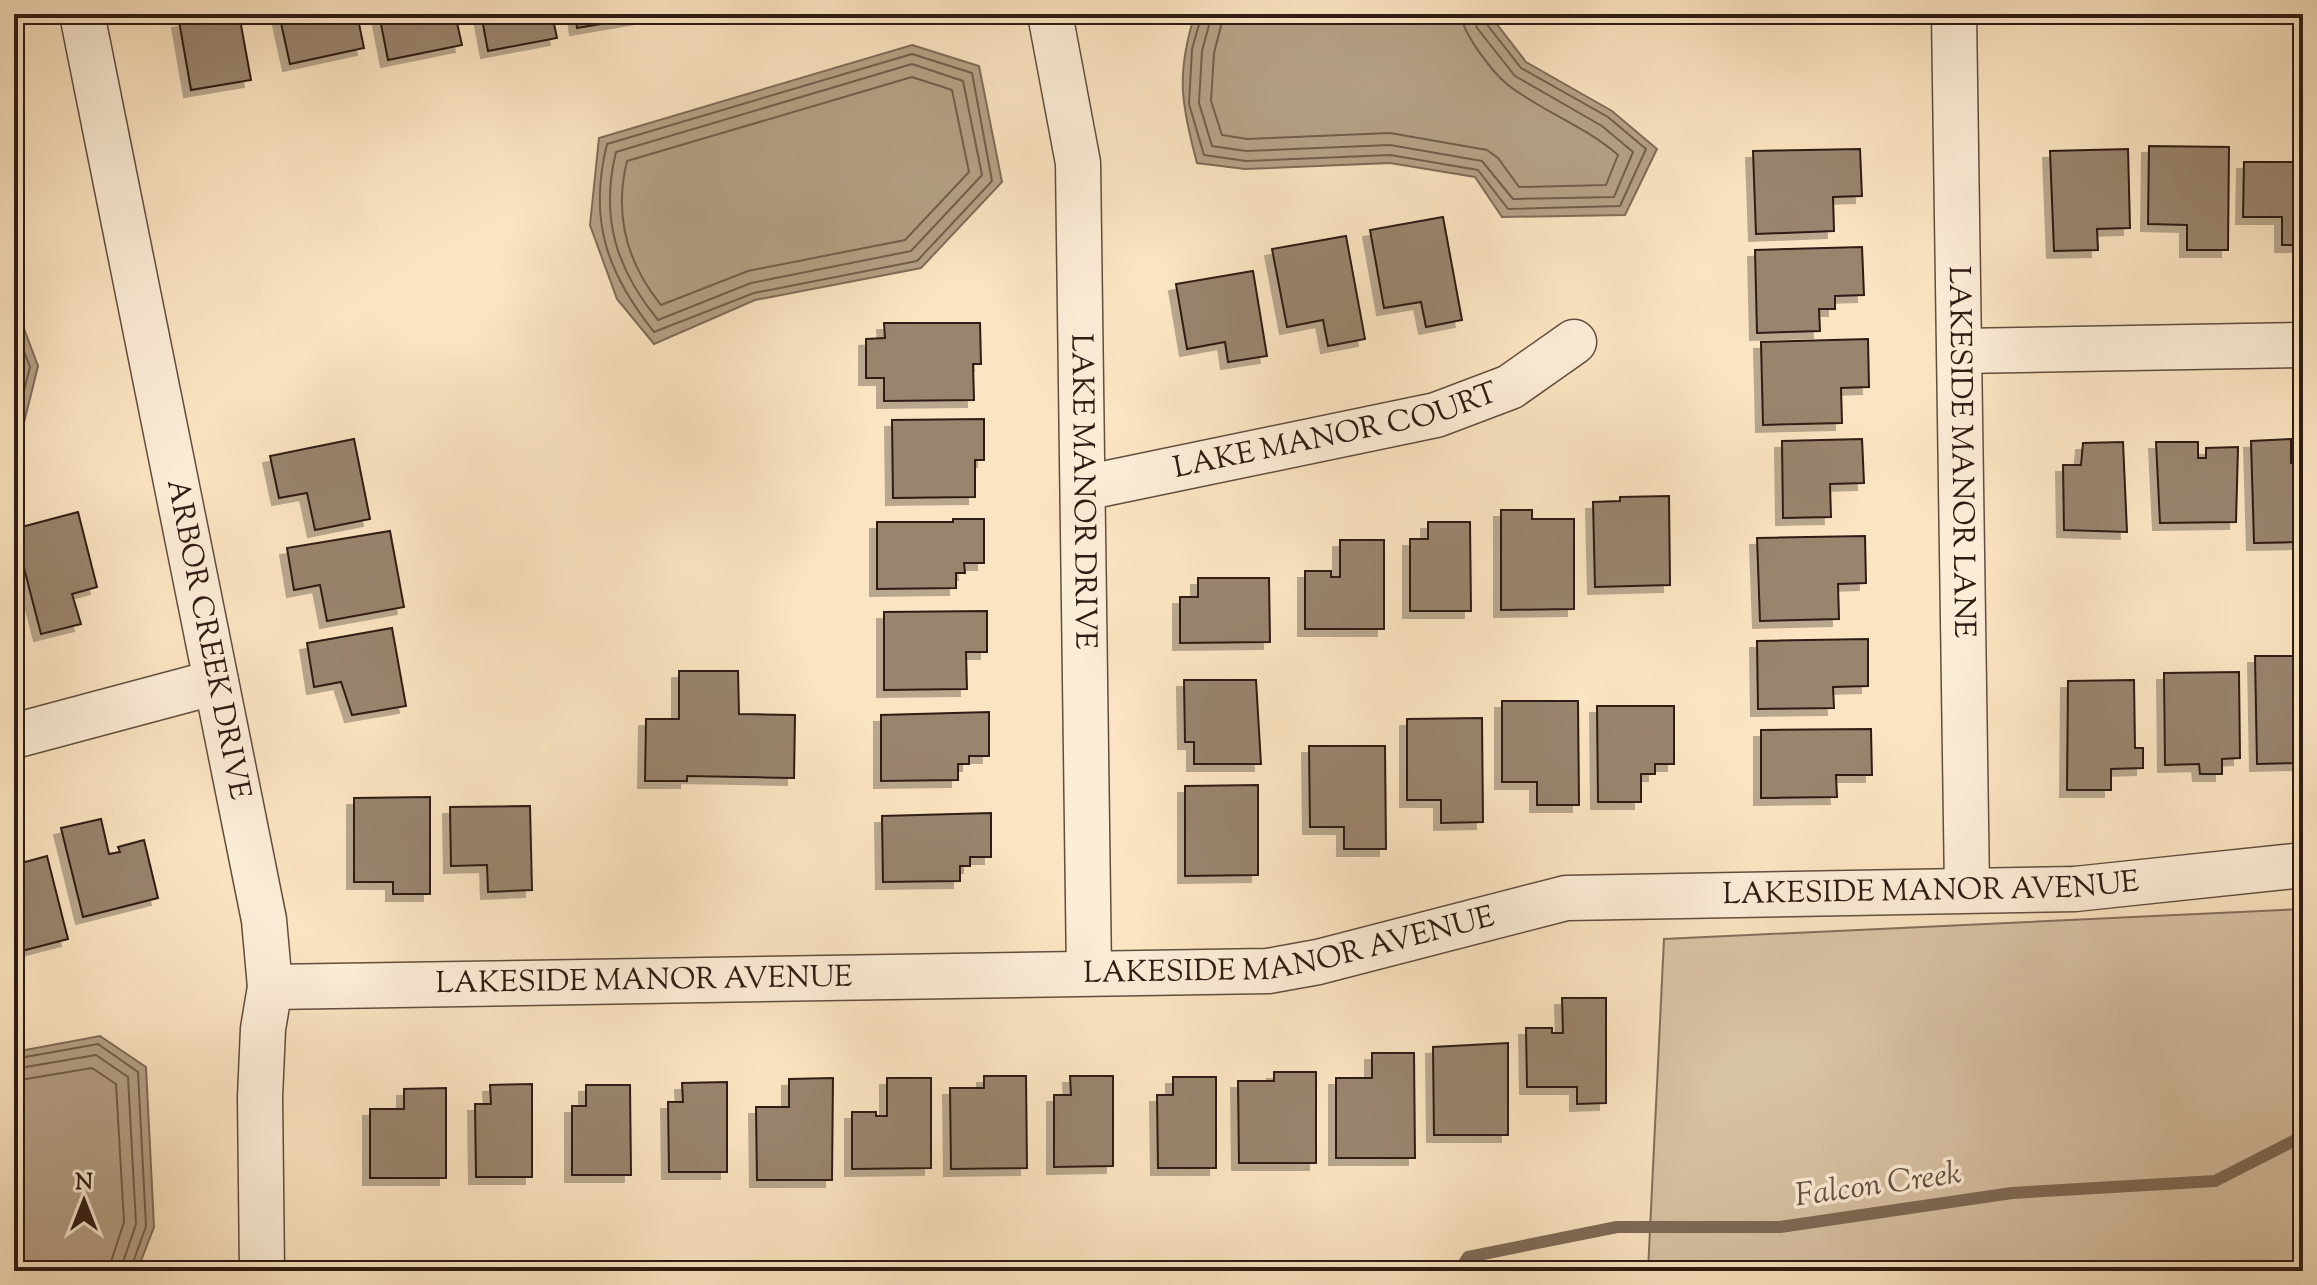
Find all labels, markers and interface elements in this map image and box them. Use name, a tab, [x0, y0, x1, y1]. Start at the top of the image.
street label: LAKESIDE MANOR LANE	[1936, 265, 1985, 638]
street label: LAKE MANOR DRIVE	[1059, 333, 1106, 649]
street label: LAKE MANOR COURT	[1170, 372, 1504, 490]
street label: ARBOR CREEK DRIVE	[154, 475, 261, 804]
street label: LAKESIDE MANOR AVENUE	[1722, 861, 2141, 917]
street label: LAKESIDE MANOR AVENUE	[1083, 896, 1499, 995]
street label: LAKESIDE MANOR AVENUE	[435, 956, 853, 1006]
water label: Falcon Creek	[1792, 1152, 1964, 1220]
north arrow	[44, 1161, 124, 1241]
text: N	[75, 1168, 93, 1200]

